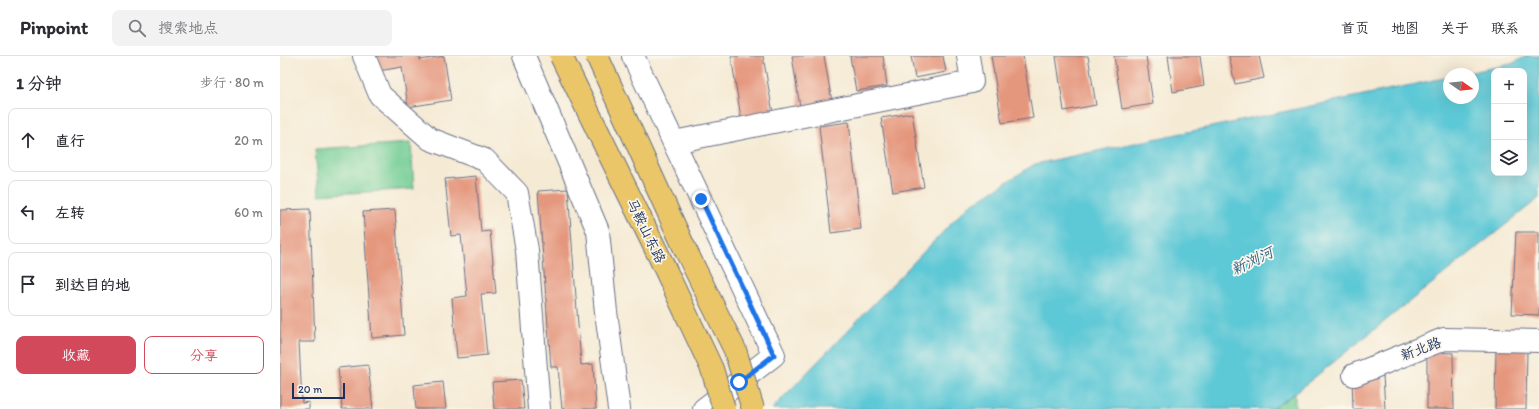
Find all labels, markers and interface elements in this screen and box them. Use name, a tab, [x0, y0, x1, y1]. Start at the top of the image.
search box	[112, 10, 392, 46]
text: Pinpoint	[20, 16, 88, 39]
icon: search	[126, 17, 148, 39]
text: 搜索地点	[158, 19, 218, 37]
text: 首页	[1341, 20, 1369, 37]
text: 地图	[1391, 20, 1419, 37]
text: 关于	[1441, 20, 1469, 37]
text: 联系	[1491, 20, 1519, 37]
north arrow	[1443, 68, 1479, 104]
map controls	[1491, 68, 1527, 176]
button: +	[1491, 68, 1527, 104]
text: 1 分钟	[16, 73, 62, 93]
text: 步行 · 80 m	[200, 75, 264, 90]
button: −	[1491, 104, 1527, 140]
icon: ahead	[17, 129, 39, 151]
text: 直行	[55, 132, 85, 150]
text: 20 m	[234, 133, 263, 148]
button: layers	[1491, 140, 1527, 176]
route end	[692, 190, 710, 208]
street label: 马鞍山东路	[623, 196, 669, 266]
icon: left	[17, 201, 39, 223]
text: 左转	[55, 204, 85, 222]
text: 60 m	[234, 205, 263, 220]
water label: 新浏河	[1228, 242, 1279, 279]
icon: arrive	[17, 273, 39, 295]
text: 到达目的地	[55, 276, 130, 294]
street label: 新北路	[1398, 334, 1444, 364]
button: 收藏	[16, 336, 136, 374]
button: 分享	[144, 336, 264, 374]
route start	[730, 373, 748, 391]
scale bar	[292, 381, 345, 400]
text: 20 m	[298, 383, 322, 396]

